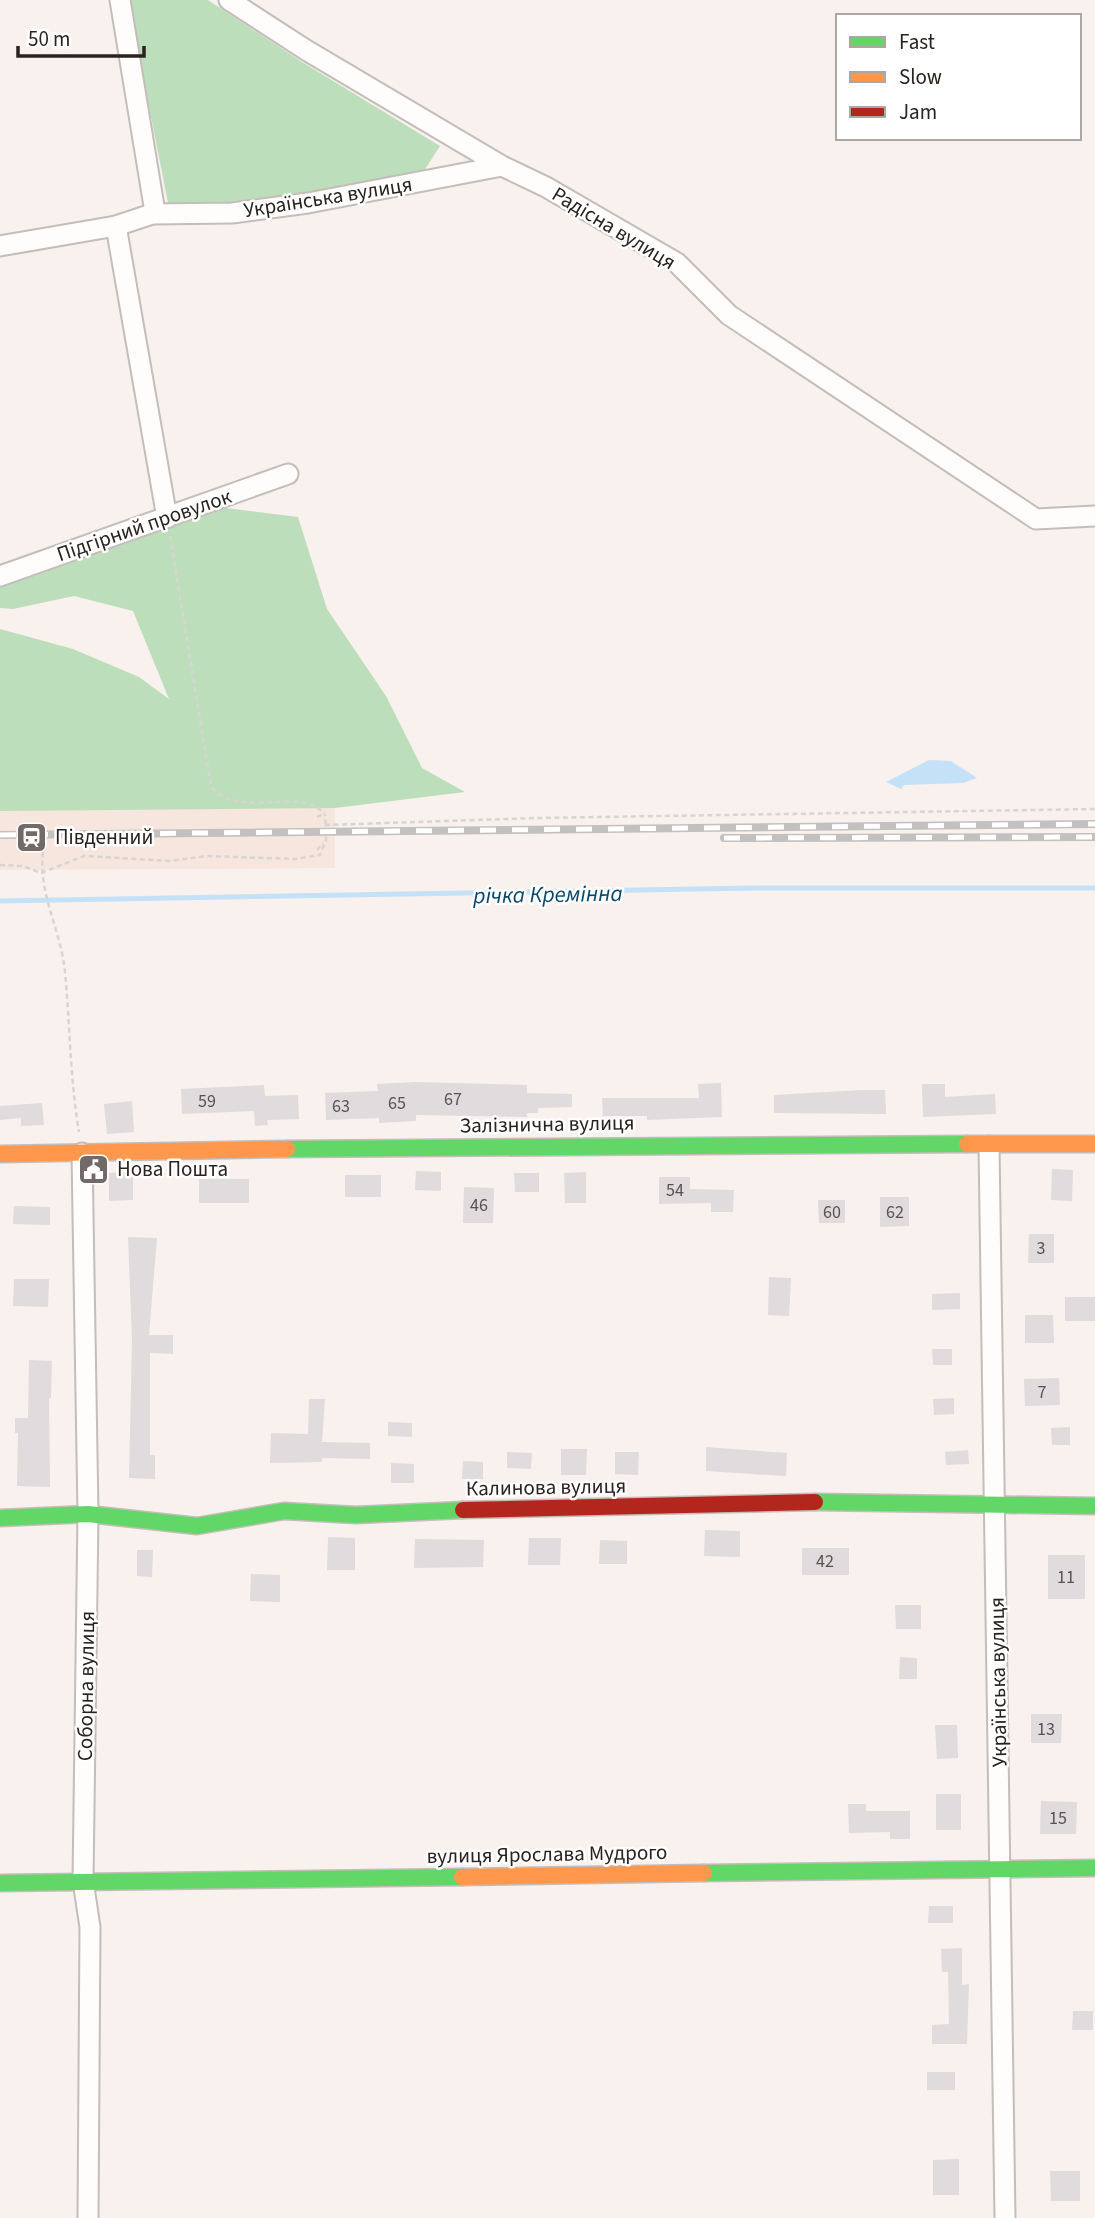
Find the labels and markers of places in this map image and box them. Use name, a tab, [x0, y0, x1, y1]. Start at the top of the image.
station icon: Південний	[15, 820, 49, 854]
place label: Південний	[55, 822, 153, 852]
public building icon: Нова Пошта	[77, 1152, 111, 1186]
place label: Нова Пошта	[117, 1154, 228, 1184]

